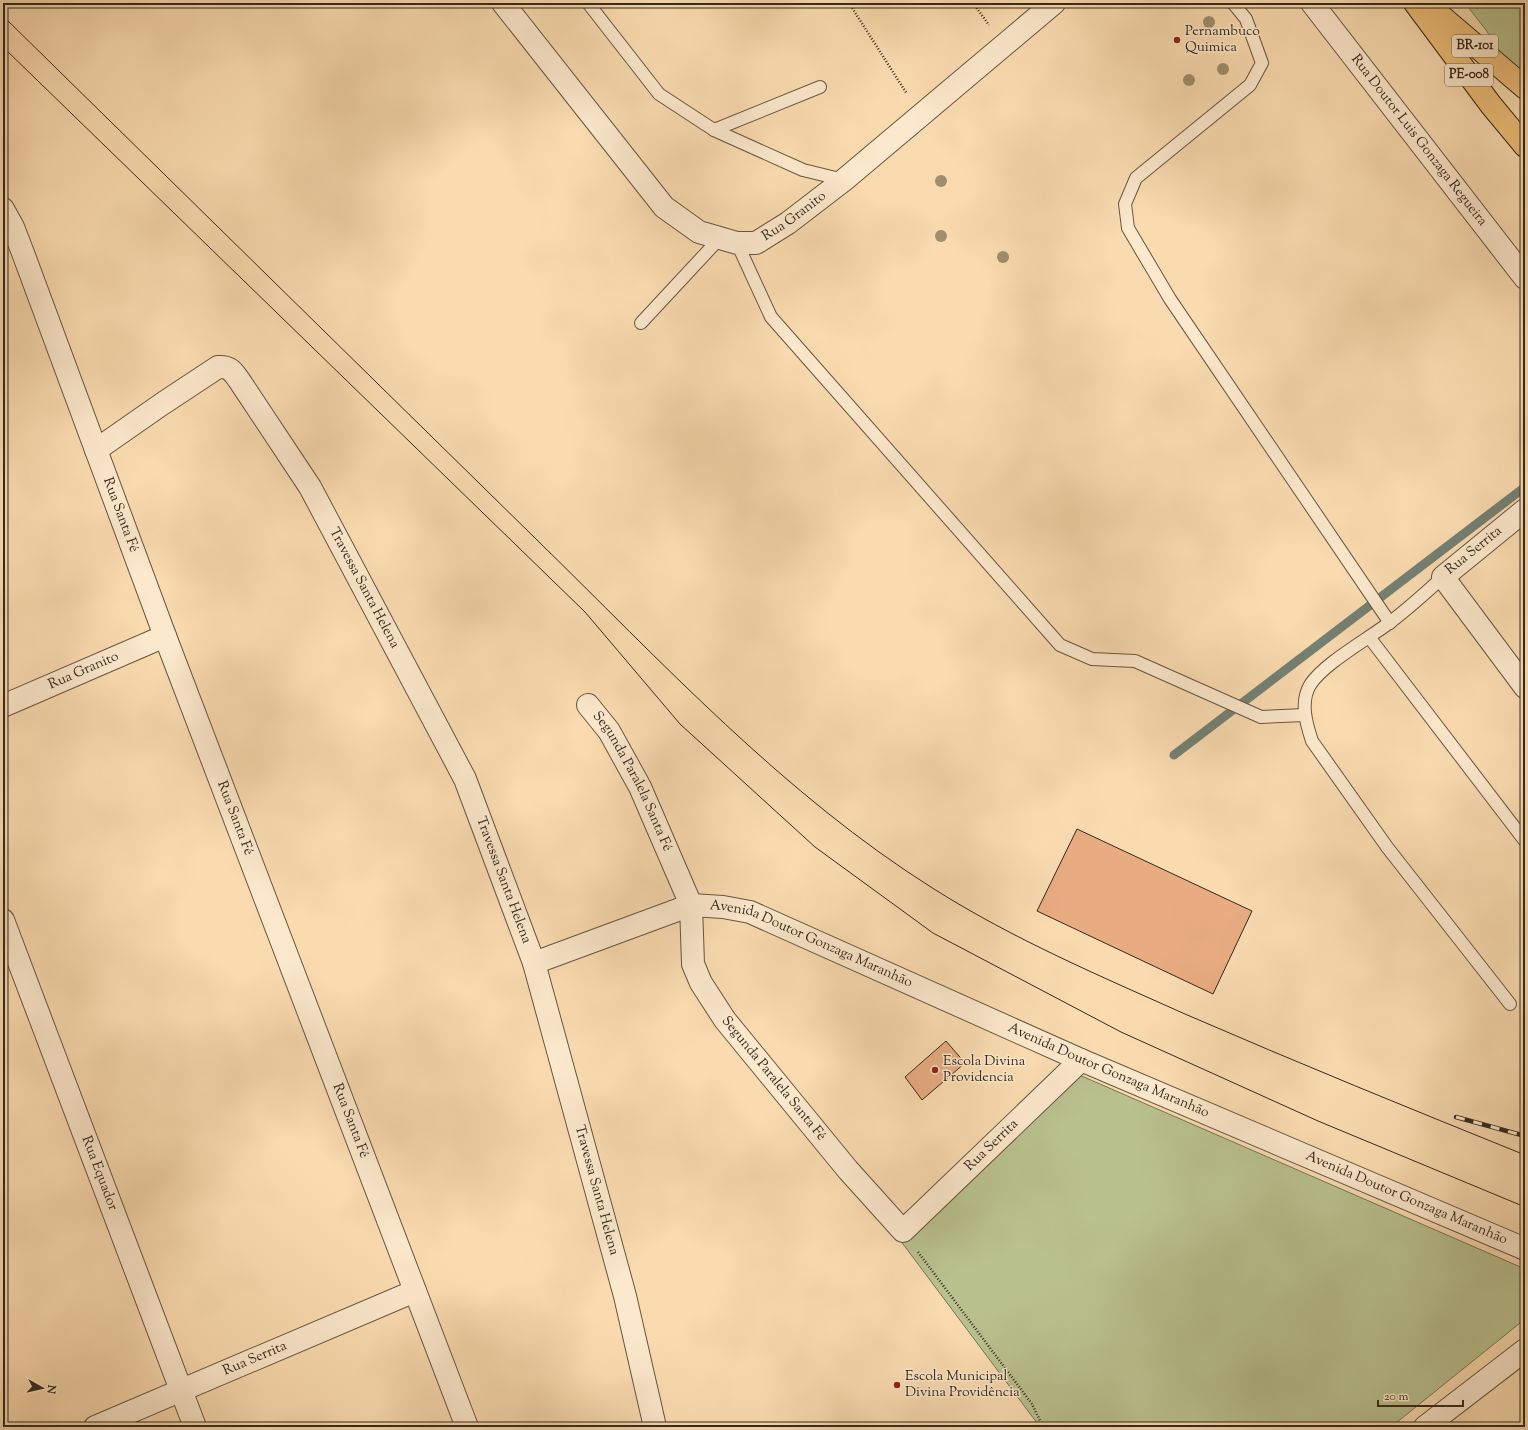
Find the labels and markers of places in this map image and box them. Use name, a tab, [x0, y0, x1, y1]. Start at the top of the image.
place label: Pernambuco Quimica	[1185, 22, 1260, 58]
marker: Pernambuco Quimica	[1172, 35, 1182, 45]
place label: Escola Divina Providencia	[943, 1052, 1026, 1088]
marker: Escola Divina Providencia	[930, 1065, 940, 1075]
place label: Escola Municipal Divina Providência	[905, 1367, 1020, 1403]
marker: Escola Municipal Divina Providência	[892, 1380, 902, 1390]

